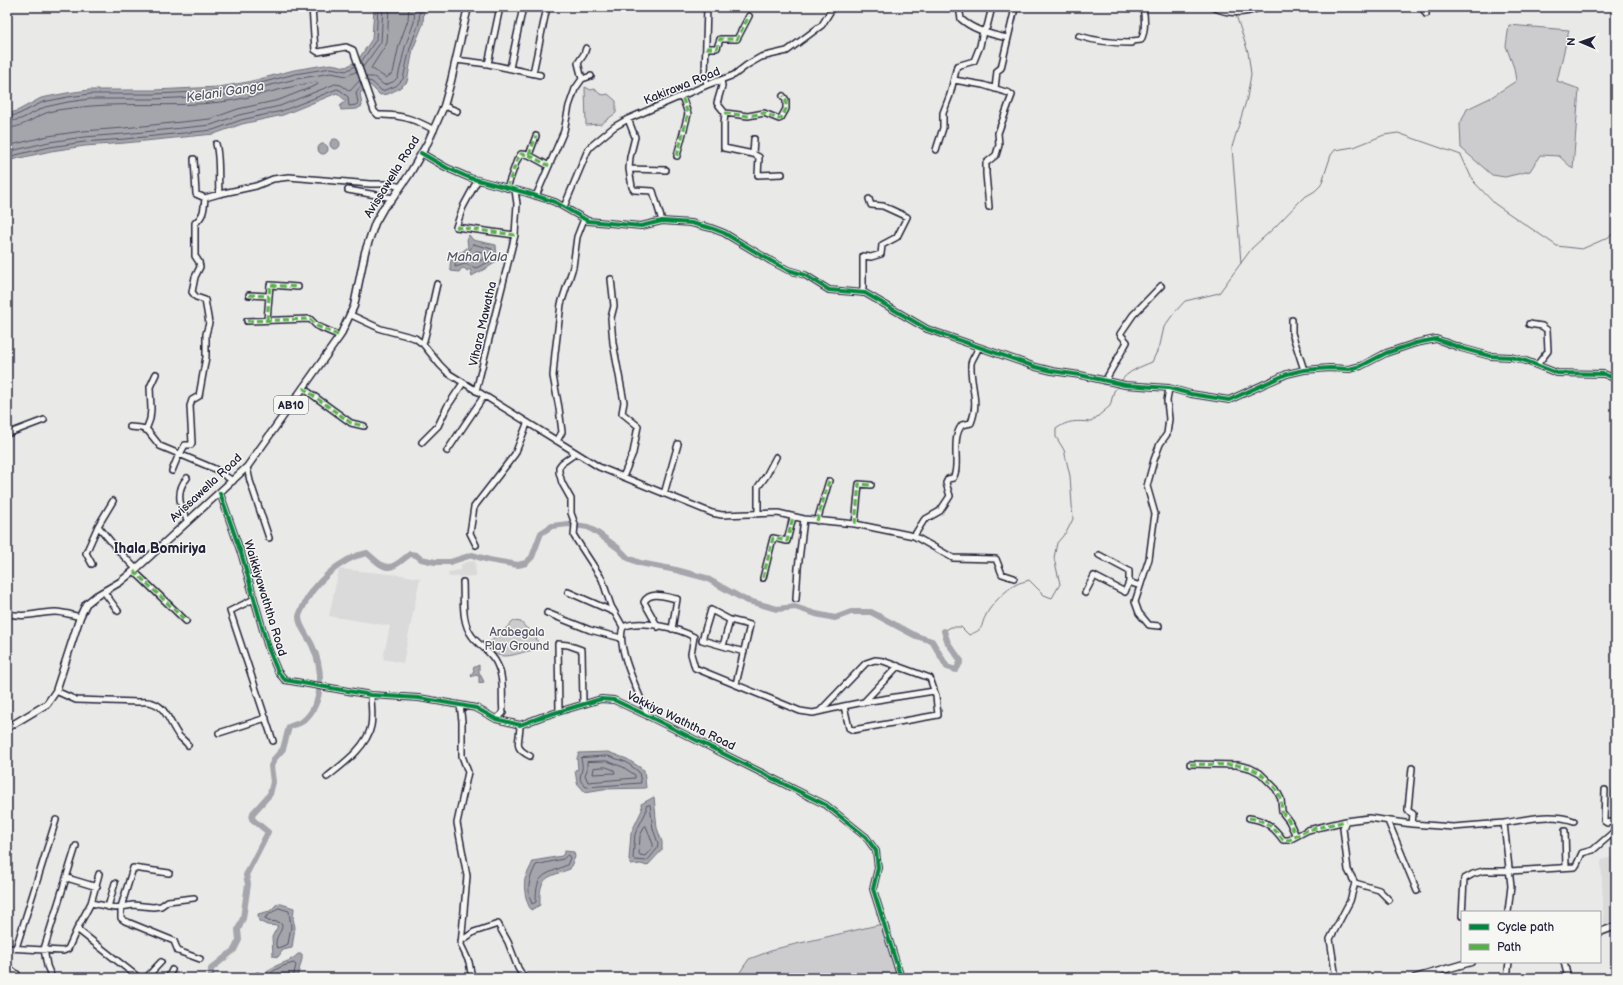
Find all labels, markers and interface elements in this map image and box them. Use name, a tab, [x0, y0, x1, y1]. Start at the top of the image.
north arrow	[1561, 22, 1601, 62]
text: N	[1565, 37, 1578, 46]
street label: Kakirawa Road	[642, 64, 722, 108]
water label: Kelani Ganga	[185, 78, 265, 106]
street label: Avissawella Road	[361, 133, 423, 221]
water label: Maha Vala	[446, 249, 508, 265]
street label: Vihara Mawatha	[466, 280, 500, 368]
road number: AB10	[274, 396, 308, 414]
street label: Avissawella Road	[167, 450, 245, 525]
street label: Waikkiyawaththa Road	[240, 538, 290, 658]
district label: Ihala Bomiriya	[114, 540, 206, 557]
park label: Arabegala Play Ground	[485, 625, 550, 654]
street label: Vakkiya Waththa Road	[624, 688, 738, 754]
legend	[1461, 911, 1601, 963]
text: Cycle path	[1497, 920, 1554, 935]
text: Path	[1497, 940, 1522, 955]

